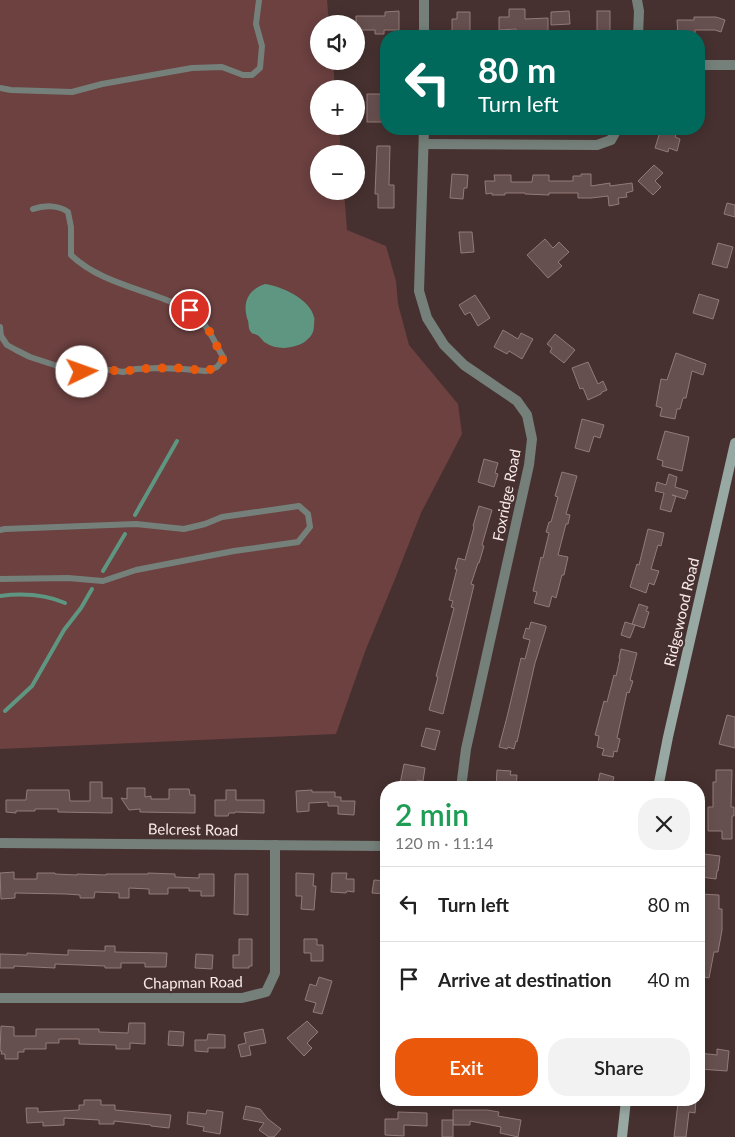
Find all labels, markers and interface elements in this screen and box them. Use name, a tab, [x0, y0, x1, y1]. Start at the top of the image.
map controls	[310, 15, 365, 200]
button: sound	[310, 15, 365, 70]
text: 80 m	[478, 48, 556, 90]
icon: left	[395, 50, 460, 115]
button: +	[310, 80, 365, 135]
text: Turn left	[478, 90, 559, 117]
button: −	[310, 145, 365, 200]
pin	[169, 289, 211, 331]
icon: arrive	[176, 296, 204, 324]
position arrow	[55, 345, 107, 397]
street label: Foxridge Road	[488, 447, 524, 543]
street label: Ridgewood Road	[660, 556, 702, 668]
text: 2 min	[395, 796, 469, 832]
button: close	[638, 798, 690, 850]
street label: Belcrest Road	[148, 819, 238, 839]
text: 120 m · 11:14	[395, 833, 494, 852]
icon: left	[395, 890, 423, 918]
text: Turn left	[438, 893, 509, 916]
text: 80 m	[647, 893, 690, 916]
icon: arrive	[395, 965, 423, 993]
text: Arrive at destination	[438, 968, 611, 991]
text: 40 m	[647, 968, 690, 991]
street label: Chapman Road	[143, 972, 243, 992]
button: Exit	[395, 1038, 538, 1096]
button: Share	[548, 1038, 690, 1096]

